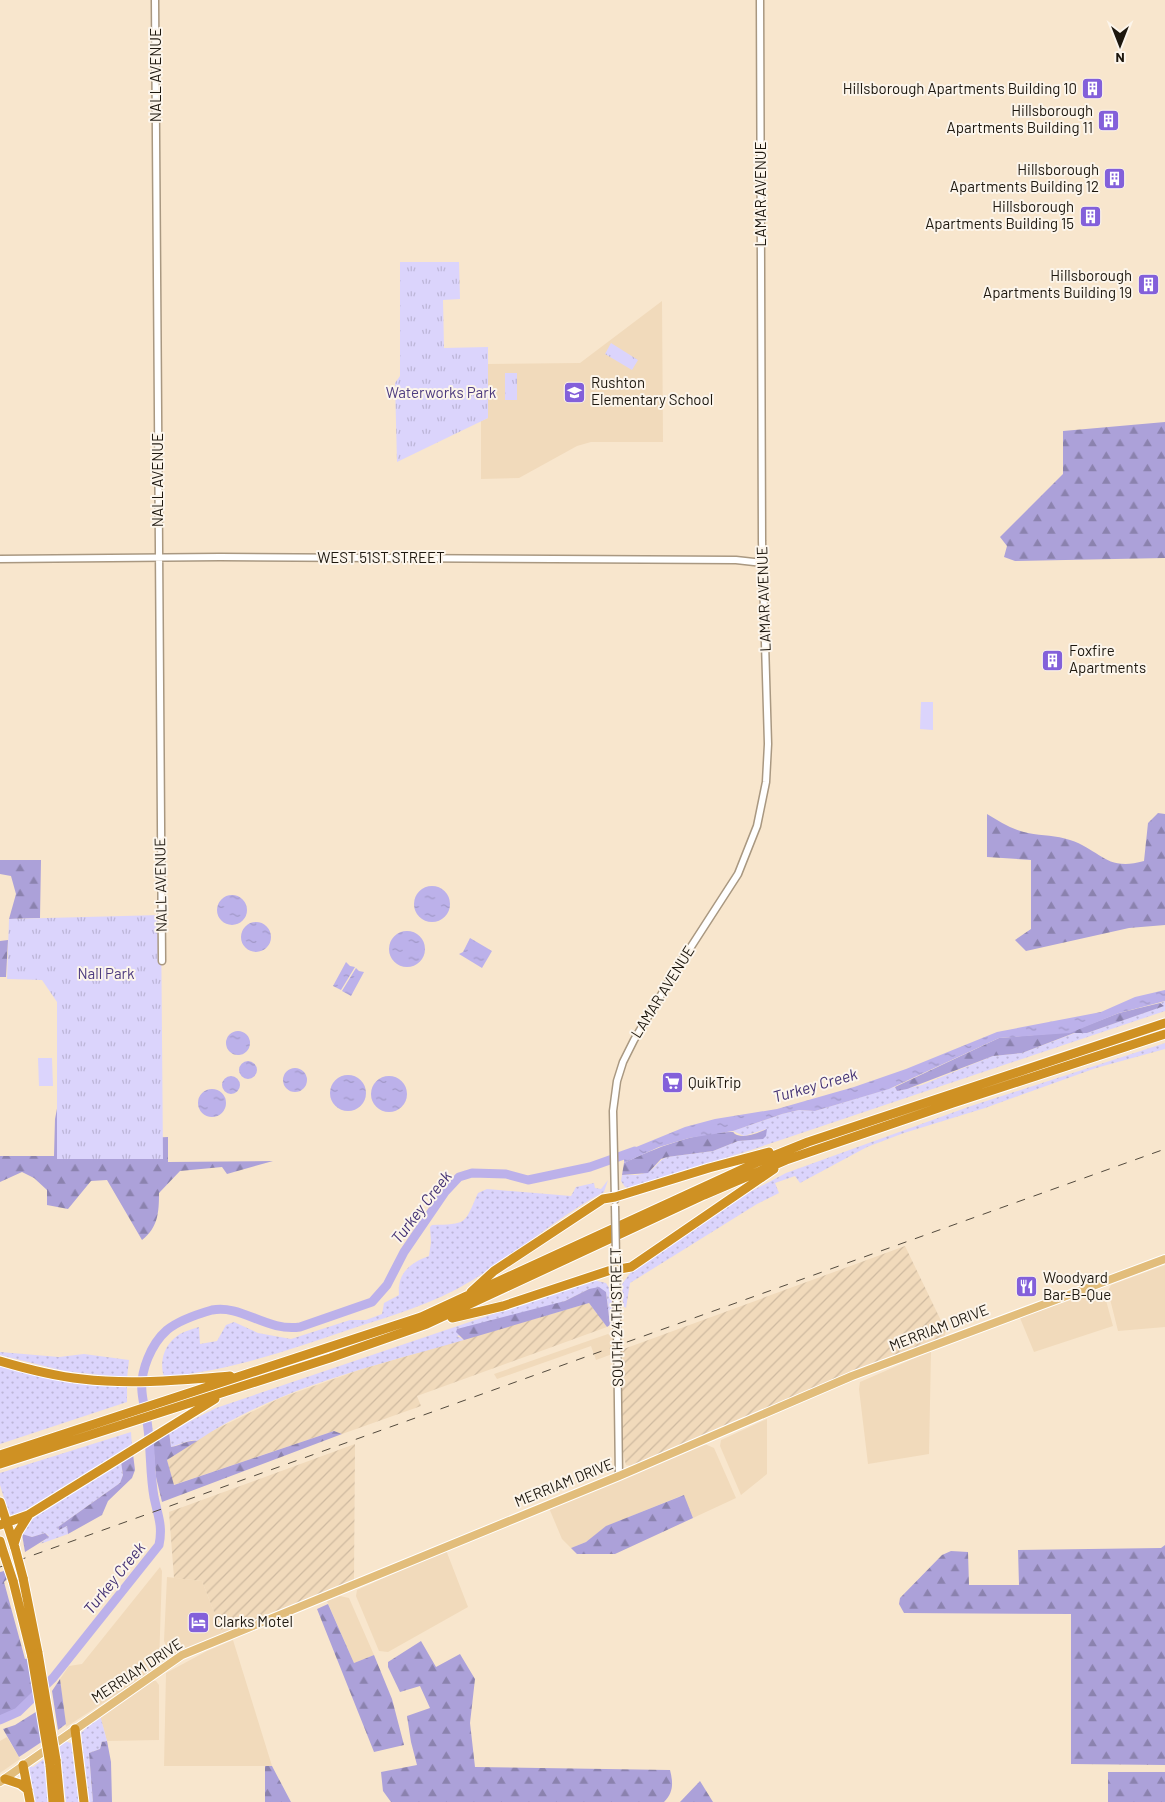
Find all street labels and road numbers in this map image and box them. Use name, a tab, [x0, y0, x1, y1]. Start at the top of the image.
street label: NALL AVENUE	[146, 28, 164, 122]
street label: LAMAR AVENUE	[751, 141, 769, 247]
street label: NALL AVENUE	[148, 433, 166, 527]
street label: LAMAR AVENUE	[752, 546, 774, 652]
street label: WEST 51ST STREET	[317, 548, 445, 566]
street label: NALL AVENUE	[150, 838, 170, 932]
street label: LAMAR AVENUE	[627, 942, 698, 1041]
street label: SOUTH 24TH STREET	[606, 1247, 626, 1387]
street label: MERRIAM DRIVE	[886, 1300, 991, 1354]
street label: MERRIAM DRIVE	[512, 1454, 616, 1510]
street label: MERRIAM DRIVE	[88, 1634, 185, 1706]

